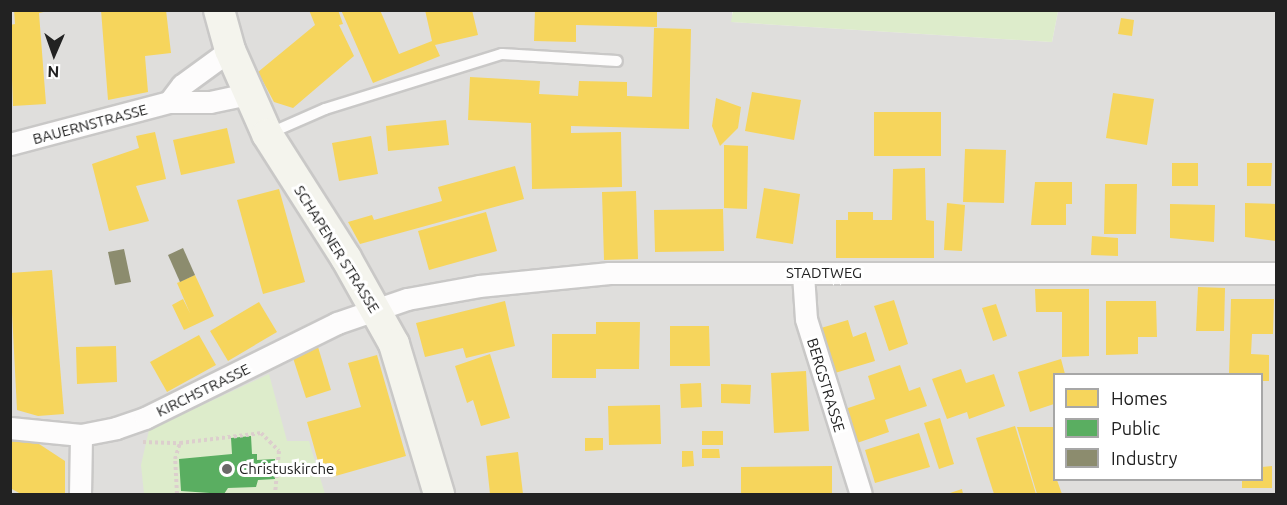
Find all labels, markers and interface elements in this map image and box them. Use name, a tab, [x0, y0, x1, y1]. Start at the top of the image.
north arrow	[24, 24, 84, 84]
text: N	[47, 63, 60, 81]
street label: BAUERNSTRASSE	[31, 100, 149, 148]
street label: SCHAPENER STRASSE	[291, 182, 383, 316]
street label: STADTWEG	[786, 264, 862, 282]
street label: BERGSTRASSE	[803, 336, 849, 434]
street label: KIRCHSTRASSE	[153, 360, 253, 420]
legend	[1053, 373, 1263, 481]
text: Homes	[1111, 388, 1167, 408]
text: Public	[1111, 418, 1160, 438]
text: Industry	[1111, 448, 1177, 468]
place label: Christuskirche	[239, 460, 334, 478]
marker: Christuskirche	[220, 462, 234, 476]

